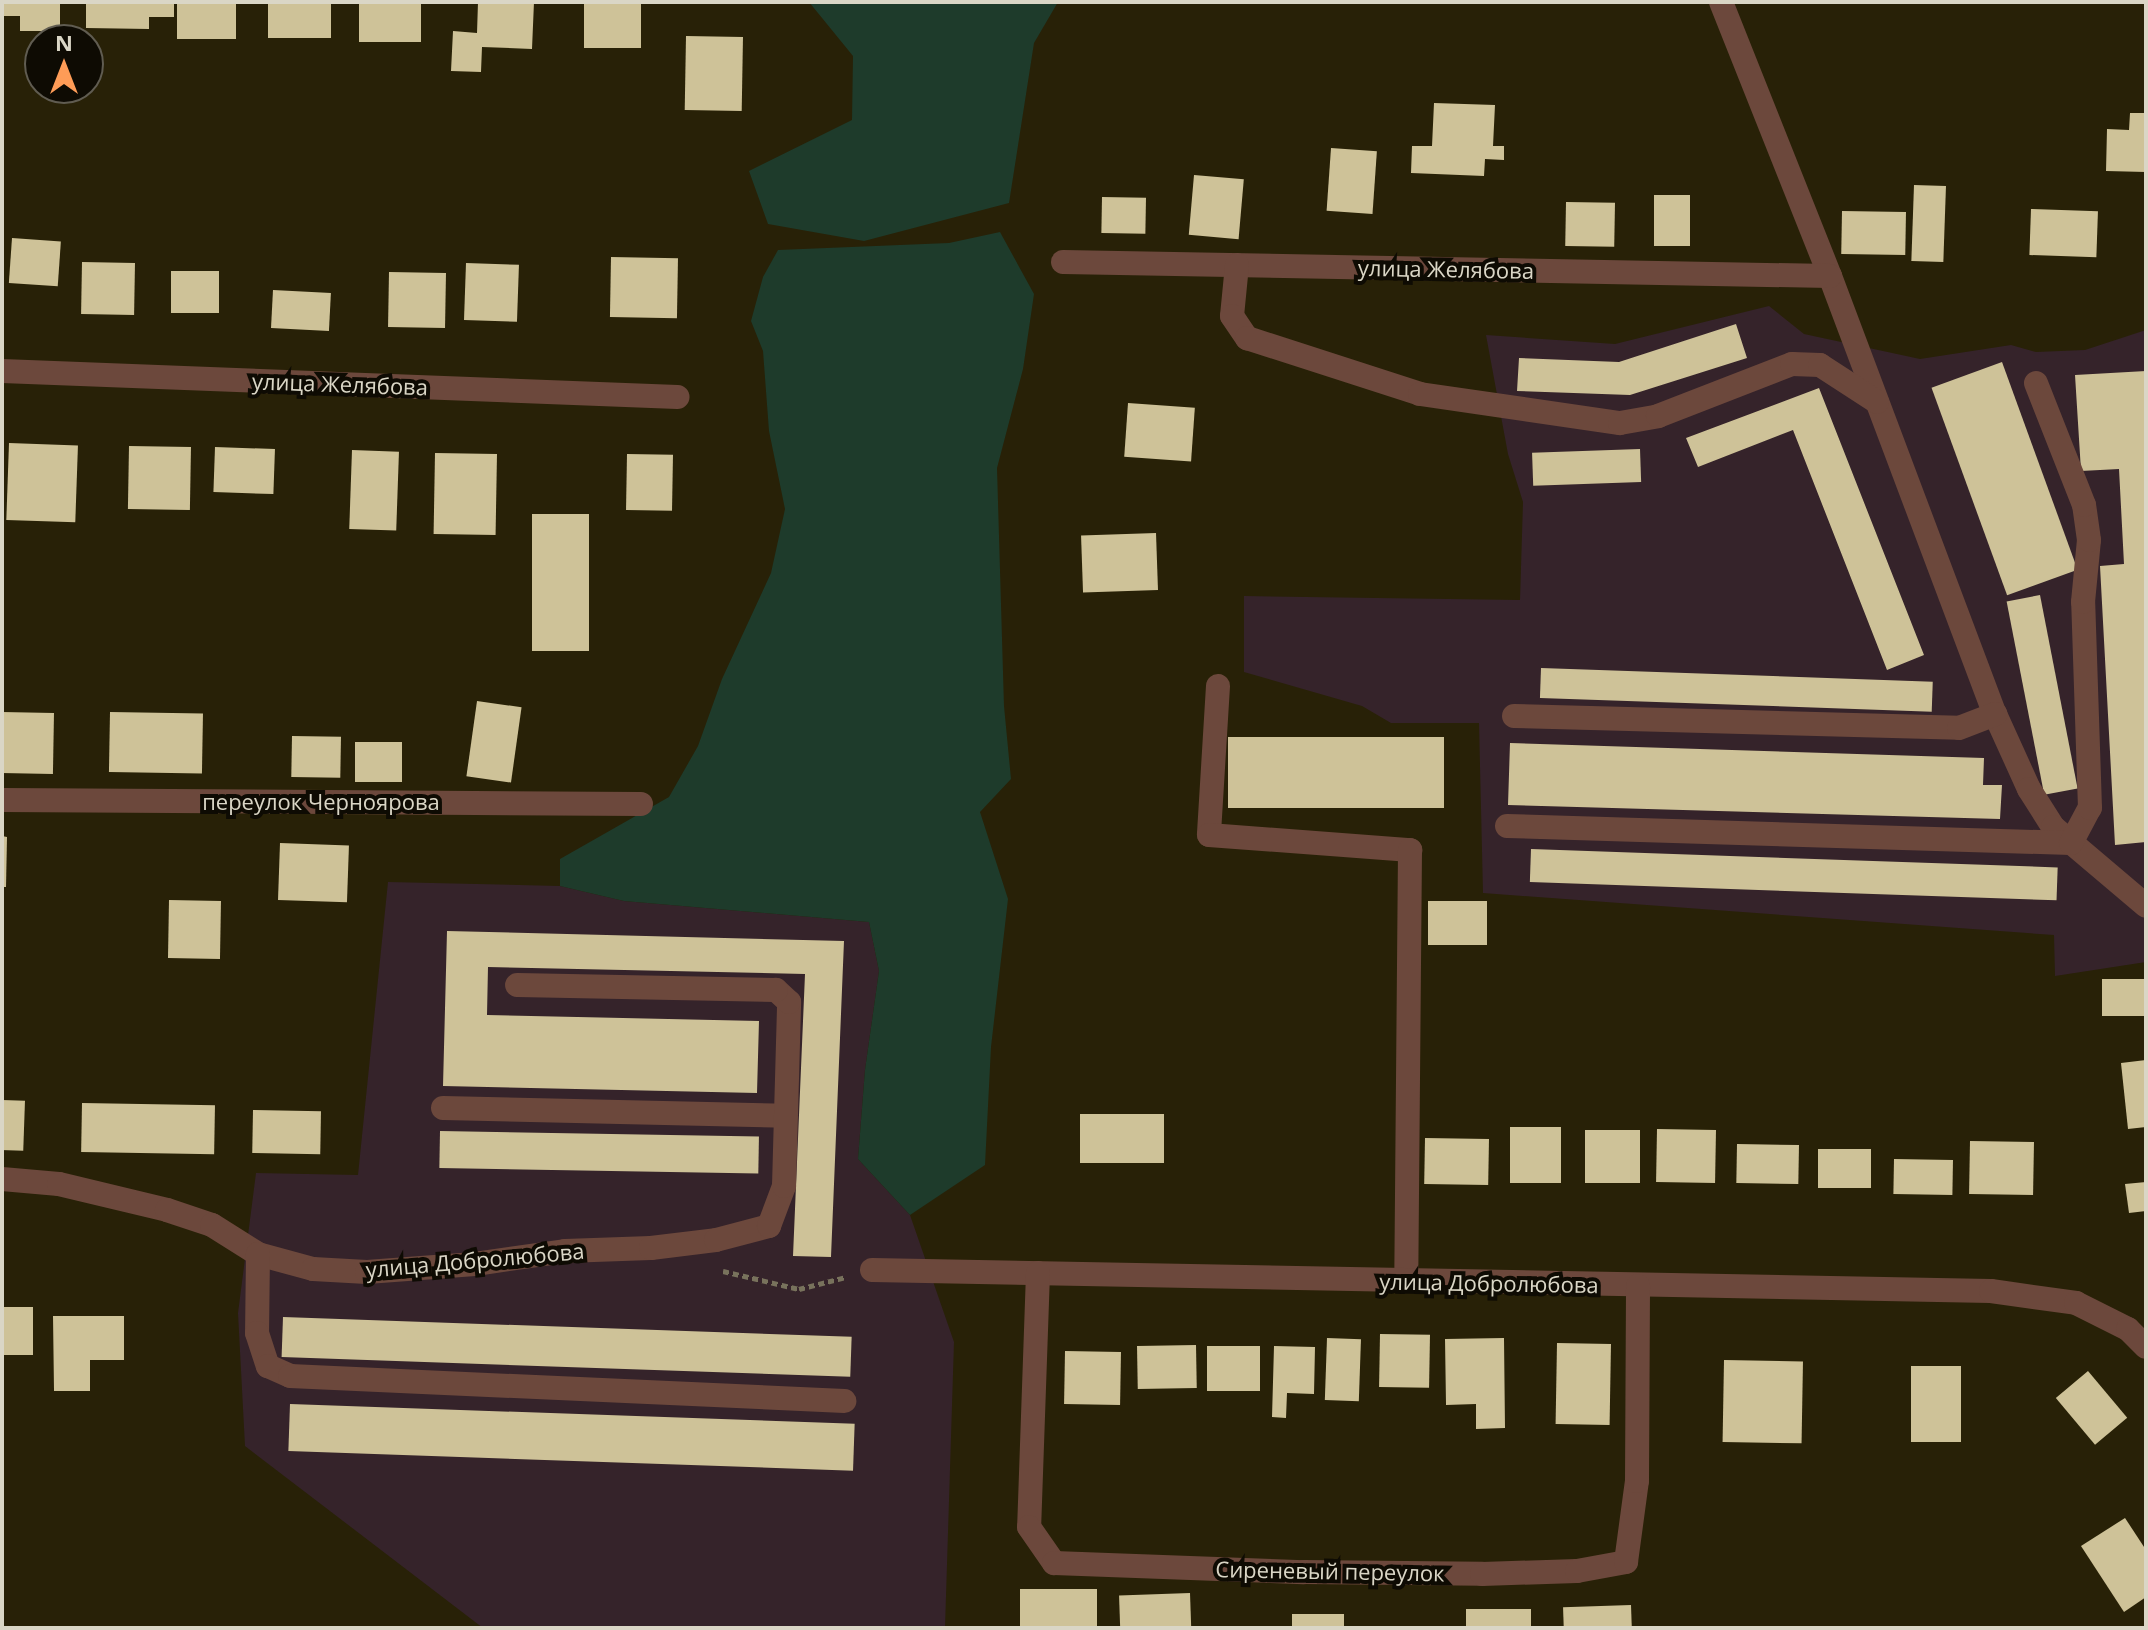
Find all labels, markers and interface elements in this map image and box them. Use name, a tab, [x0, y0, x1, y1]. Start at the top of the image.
north arrow	[24, 24, 104, 104]
text: N	[55, 27, 73, 57]
street label: улица Желябова	[1358, 254, 1534, 284]
street label: улица Желябова	[252, 368, 428, 400]
street label: переулок Черноярова	[202, 789, 440, 815]
street label: улица Добролюбова	[365, 1237, 585, 1283]
street label: улица Добролюбова	[1379, 1268, 1599, 1298]
street label: Сиреневый переулок	[1215, 1556, 1445, 1586]

